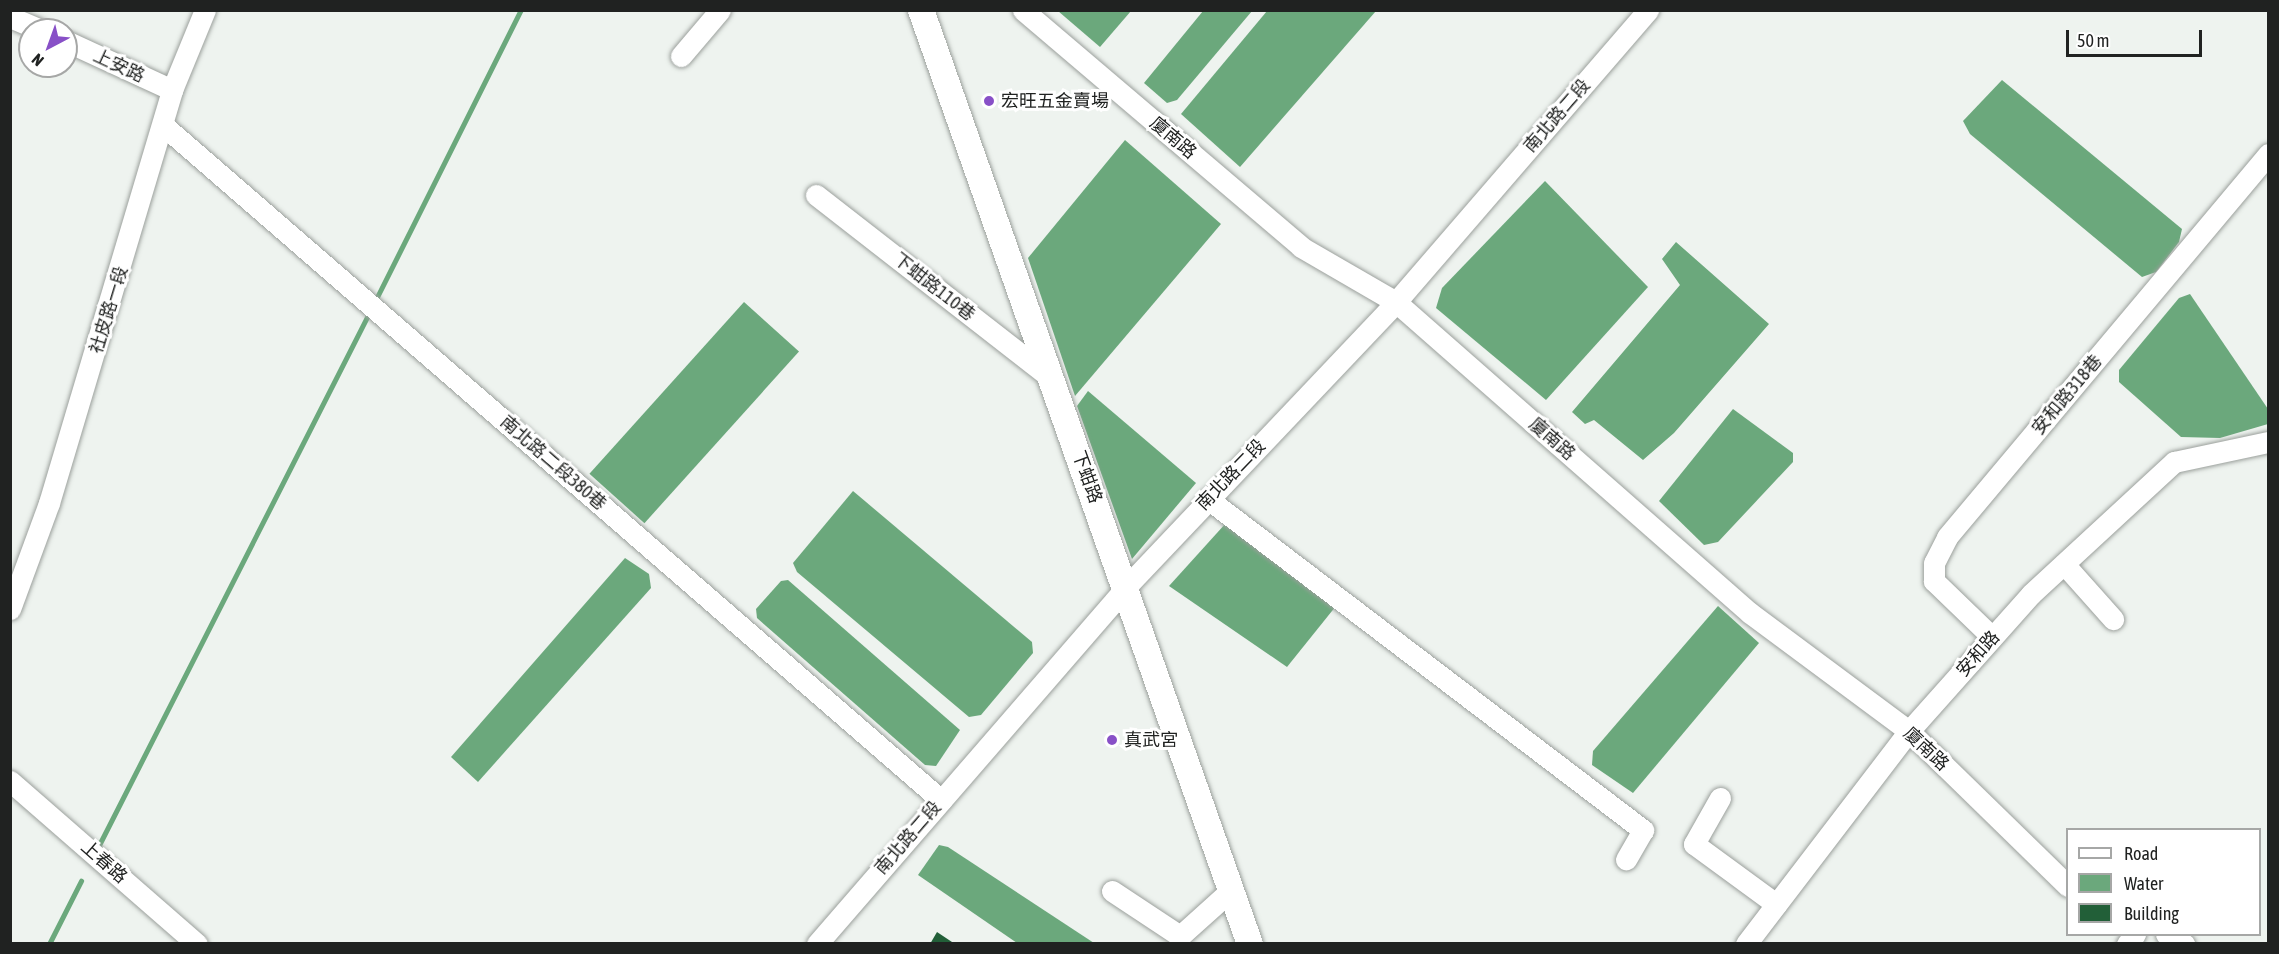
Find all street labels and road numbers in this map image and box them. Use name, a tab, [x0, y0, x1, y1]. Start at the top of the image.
street label: 上安路	[90, 45, 148, 87]
street label: 南北路二段	[1519, 75, 1595, 157]
street label: 廈南路	[1145, 112, 1201, 164]
street label: 下蚶路110巷	[889, 249, 979, 325]
street label: 社皮路一段	[86, 264, 132, 356]
street label: 安和路318巷	[2027, 351, 2107, 439]
street label: 南北路二段380巷	[496, 411, 610, 515]
street label: 廈南路	[1525, 413, 1579, 465]
street label: 南北路二段	[1192, 435, 1270, 515]
street label: 下蚶路	[1068, 448, 1106, 506]
street label: 安和路	[1952, 627, 2004, 681]
street label: 廈南路	[1899, 723, 1953, 775]
street label: 南北路二段	[870, 797, 946, 879]
street label: 上春路	[77, 836, 131, 888]

